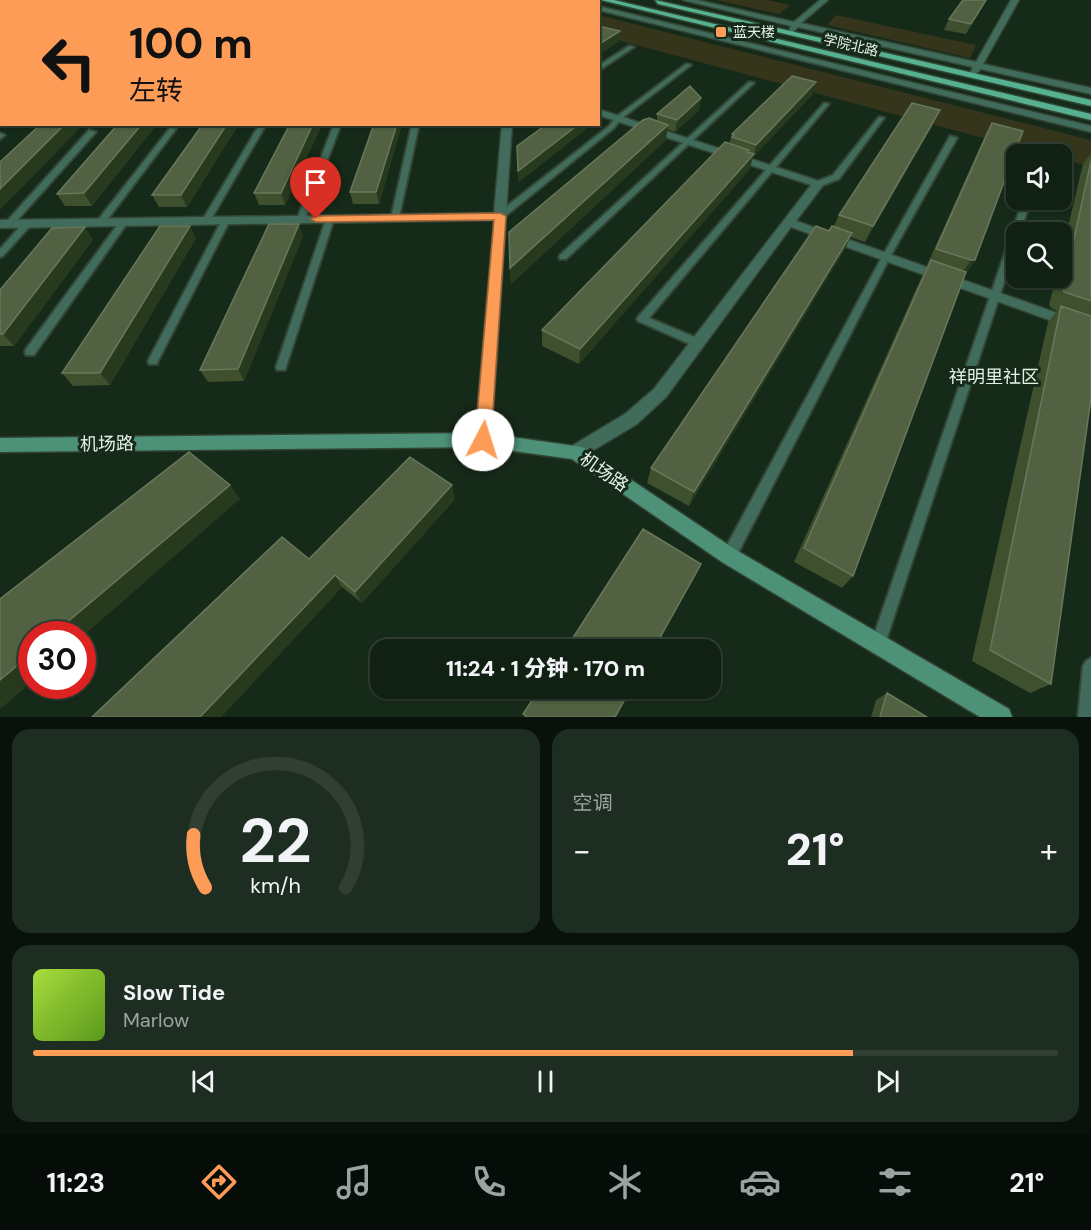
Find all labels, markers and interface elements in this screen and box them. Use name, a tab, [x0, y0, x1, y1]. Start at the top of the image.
text: 100 m	[129, 16, 253, 71]
place label: 蓝天楼	[733, 23, 775, 41]
icon: left	[30, 24, 108, 102]
marker: 蓝天楼	[714, 25, 728, 39]
street label: 学院北路	[822, 30, 880, 60]
text: 左转	[129, 73, 183, 108]
map controls	[1006, 144, 1072, 288]
button: sound	[1006, 144, 1072, 210]
pin	[290, 157, 341, 219]
icon: arrive	[299, 166, 332, 199]
button: search	[1006, 222, 1072, 288]
district label: 祥明里社区	[949, 365, 1039, 389]
position arrow	[451, 408, 515, 472]
street label: 机场路	[80, 432, 134, 456]
street label: 机场路	[575, 447, 633, 497]
speed limit sign: 30	[18, 621, 96, 699]
text: 11:24 · 1 分钟 · 170 m	[446, 654, 645, 683]
text: 空调	[573, 790, 613, 816]
text: 22	[240, 800, 312, 881]
text: 21°	[786, 820, 845, 879]
text: −	[573, 829, 591, 872]
text: +	[1040, 829, 1058, 872]
text: km/h	[250, 872, 301, 900]
text: Slow Tide	[123, 978, 225, 1007]
text: Marlow	[123, 1007, 189, 1033]
icon: previous	[187, 1065, 220, 1098]
icon: pause	[529, 1065, 562, 1098]
icon: next	[871, 1065, 904, 1098]
icon: directions	[198, 1161, 240, 1203]
icon: music	[333, 1161, 375, 1203]
icon: phone	[468, 1161, 510, 1203]
icon: climate	[604, 1161, 646, 1203]
icon: car	[739, 1161, 781, 1203]
icon: filters	[874, 1161, 916, 1203]
text: 11:23	[47, 1165, 105, 1200]
text: 21°	[1009, 1165, 1044, 1200]

